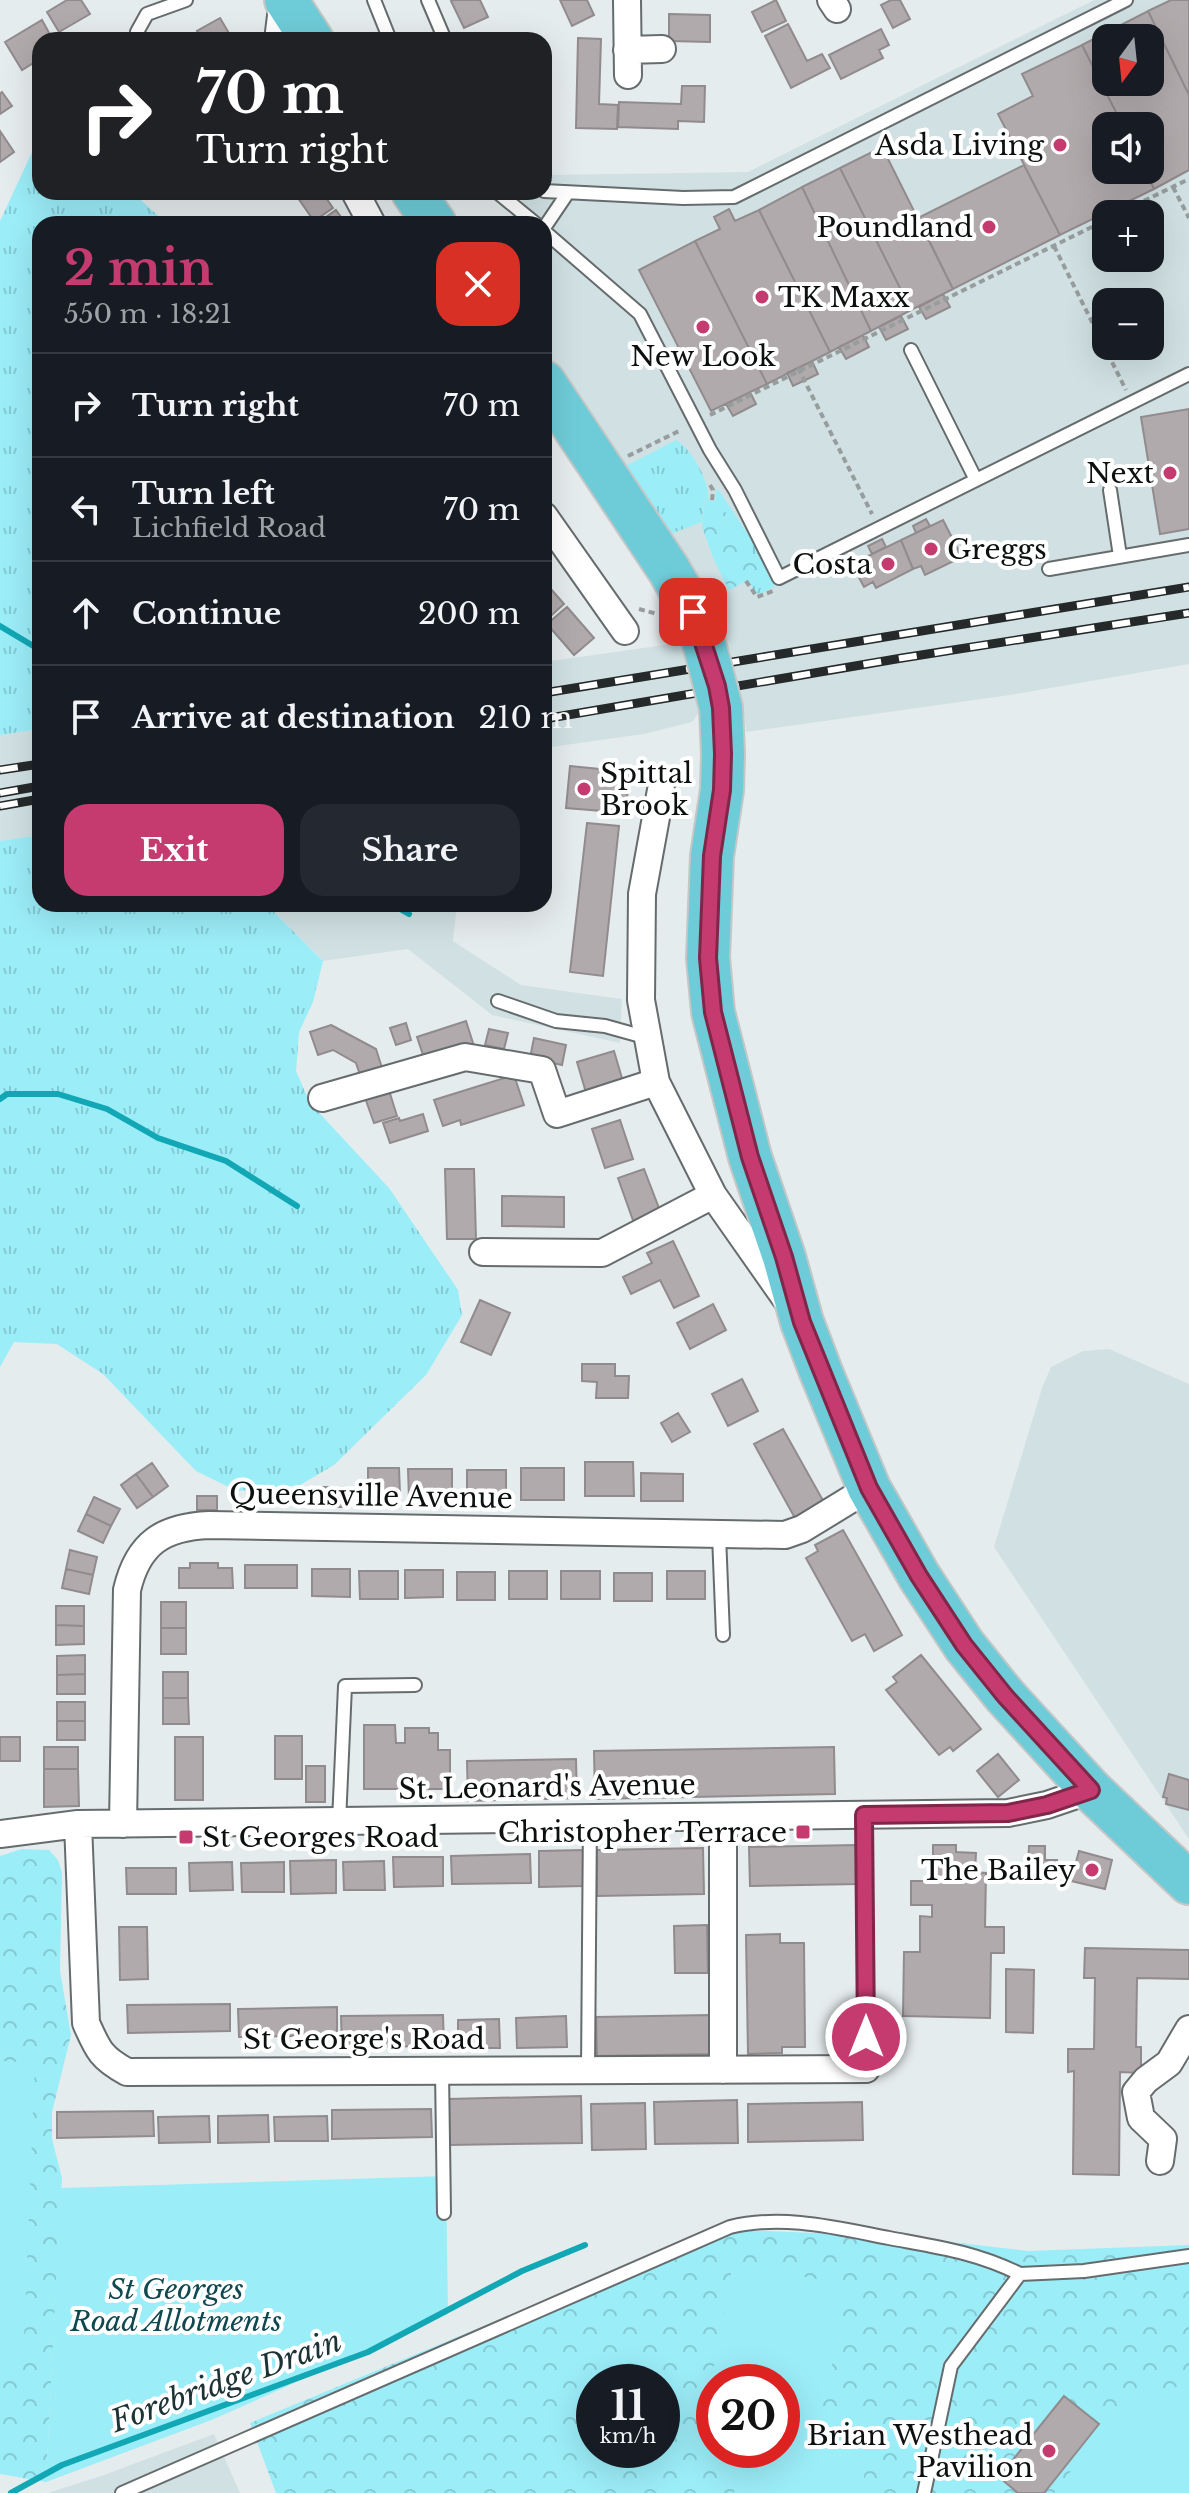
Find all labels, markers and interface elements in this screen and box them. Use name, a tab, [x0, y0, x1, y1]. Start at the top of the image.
north arrow	[1092, 24, 1164, 96]
map controls	[1092, 24, 1164, 360]
text: 70 m	[196, 59, 344, 128]
icon: right	[64, 64, 168, 168]
button: sound	[1092, 112, 1164, 184]
text: Turn right	[196, 128, 389, 173]
place label: Asda Living	[874, 128, 1045, 163]
marker: Asda Living	[1051, 136, 1069, 154]
button: +	[1092, 200, 1164, 272]
place label: Poundland	[817, 210, 973, 245]
marker: Poundland	[980, 218, 998, 236]
text: 2 min	[64, 238, 213, 298]
button: close	[436, 242, 520, 326]
place label: TK Maxx	[778, 280, 910, 315]
marker: TK Maxx	[753, 288, 771, 306]
button: −	[1092, 288, 1164, 360]
text: 550 m · 18:21	[64, 298, 232, 330]
marker: New Look	[694, 318, 712, 336]
place label: New Look	[630, 339, 776, 374]
icon: right	[64, 383, 108, 427]
text: Turn right	[132, 387, 299, 424]
text: 70 m	[443, 387, 520, 424]
place label: Next	[1086, 456, 1154, 491]
marker: Next	[1161, 464, 1179, 482]
text: Turn left	[132, 475, 275, 512]
icon: left	[64, 487, 108, 531]
text: 70 m	[443, 491, 520, 528]
text: Lichfield Road	[132, 512, 326, 544]
place label: Greggs	[947, 532, 1047, 567]
marker: Greggs	[922, 540, 940, 558]
place label: Costa	[792, 547, 872, 582]
marker: Costa	[879, 555, 897, 573]
pin	[659, 578, 727, 646]
icon: arrive	[671, 590, 715, 634]
icon: ahead	[64, 591, 108, 635]
text: Continue	[132, 595, 281, 632]
text: 200 m	[418, 595, 520, 632]
icon: arrive	[64, 695, 108, 739]
text: Arrive at destination	[132, 699, 455, 736]
text: 210 m	[479, 699, 573, 736]
place label: Spittal Brook	[600, 756, 692, 823]
marker: Spittal Brook	[575, 780, 593, 798]
button: Exit	[64, 804, 284, 896]
button: Share	[300, 804, 520, 896]
street label: Queensville Avenue	[229, 1476, 513, 1516]
street label: St. Leonard's Avenue	[398, 1767, 696, 1807]
place label: Christopher Terrace	[498, 1815, 787, 1850]
place label: St Georges Road	[202, 1820, 439, 1855]
marker: Christopher Terrace	[794, 1823, 812, 1841]
marker: St Georges Road	[177, 1828, 195, 1846]
place label: The Bailey	[921, 1853, 1076, 1888]
marker: The Bailey	[1083, 1861, 1101, 1879]
position arrow	[824, 1995, 908, 2079]
street label: St George's Road	[243, 2022, 485, 2057]
park label: St Georges Road Allotments	[69, 2272, 282, 2339]
water label: Forebridge Drain	[105, 2322, 346, 2440]
speed limit sign: 20	[696, 2364, 800, 2468]
text: 11	[611, 2381, 645, 2431]
place label: Brian Westhead Pavilion	[807, 2418, 1033, 2485]
text: km/h	[600, 2424, 656, 2448]
marker: Brian Westhead Pavilion	[1040, 2442, 1058, 2460]

